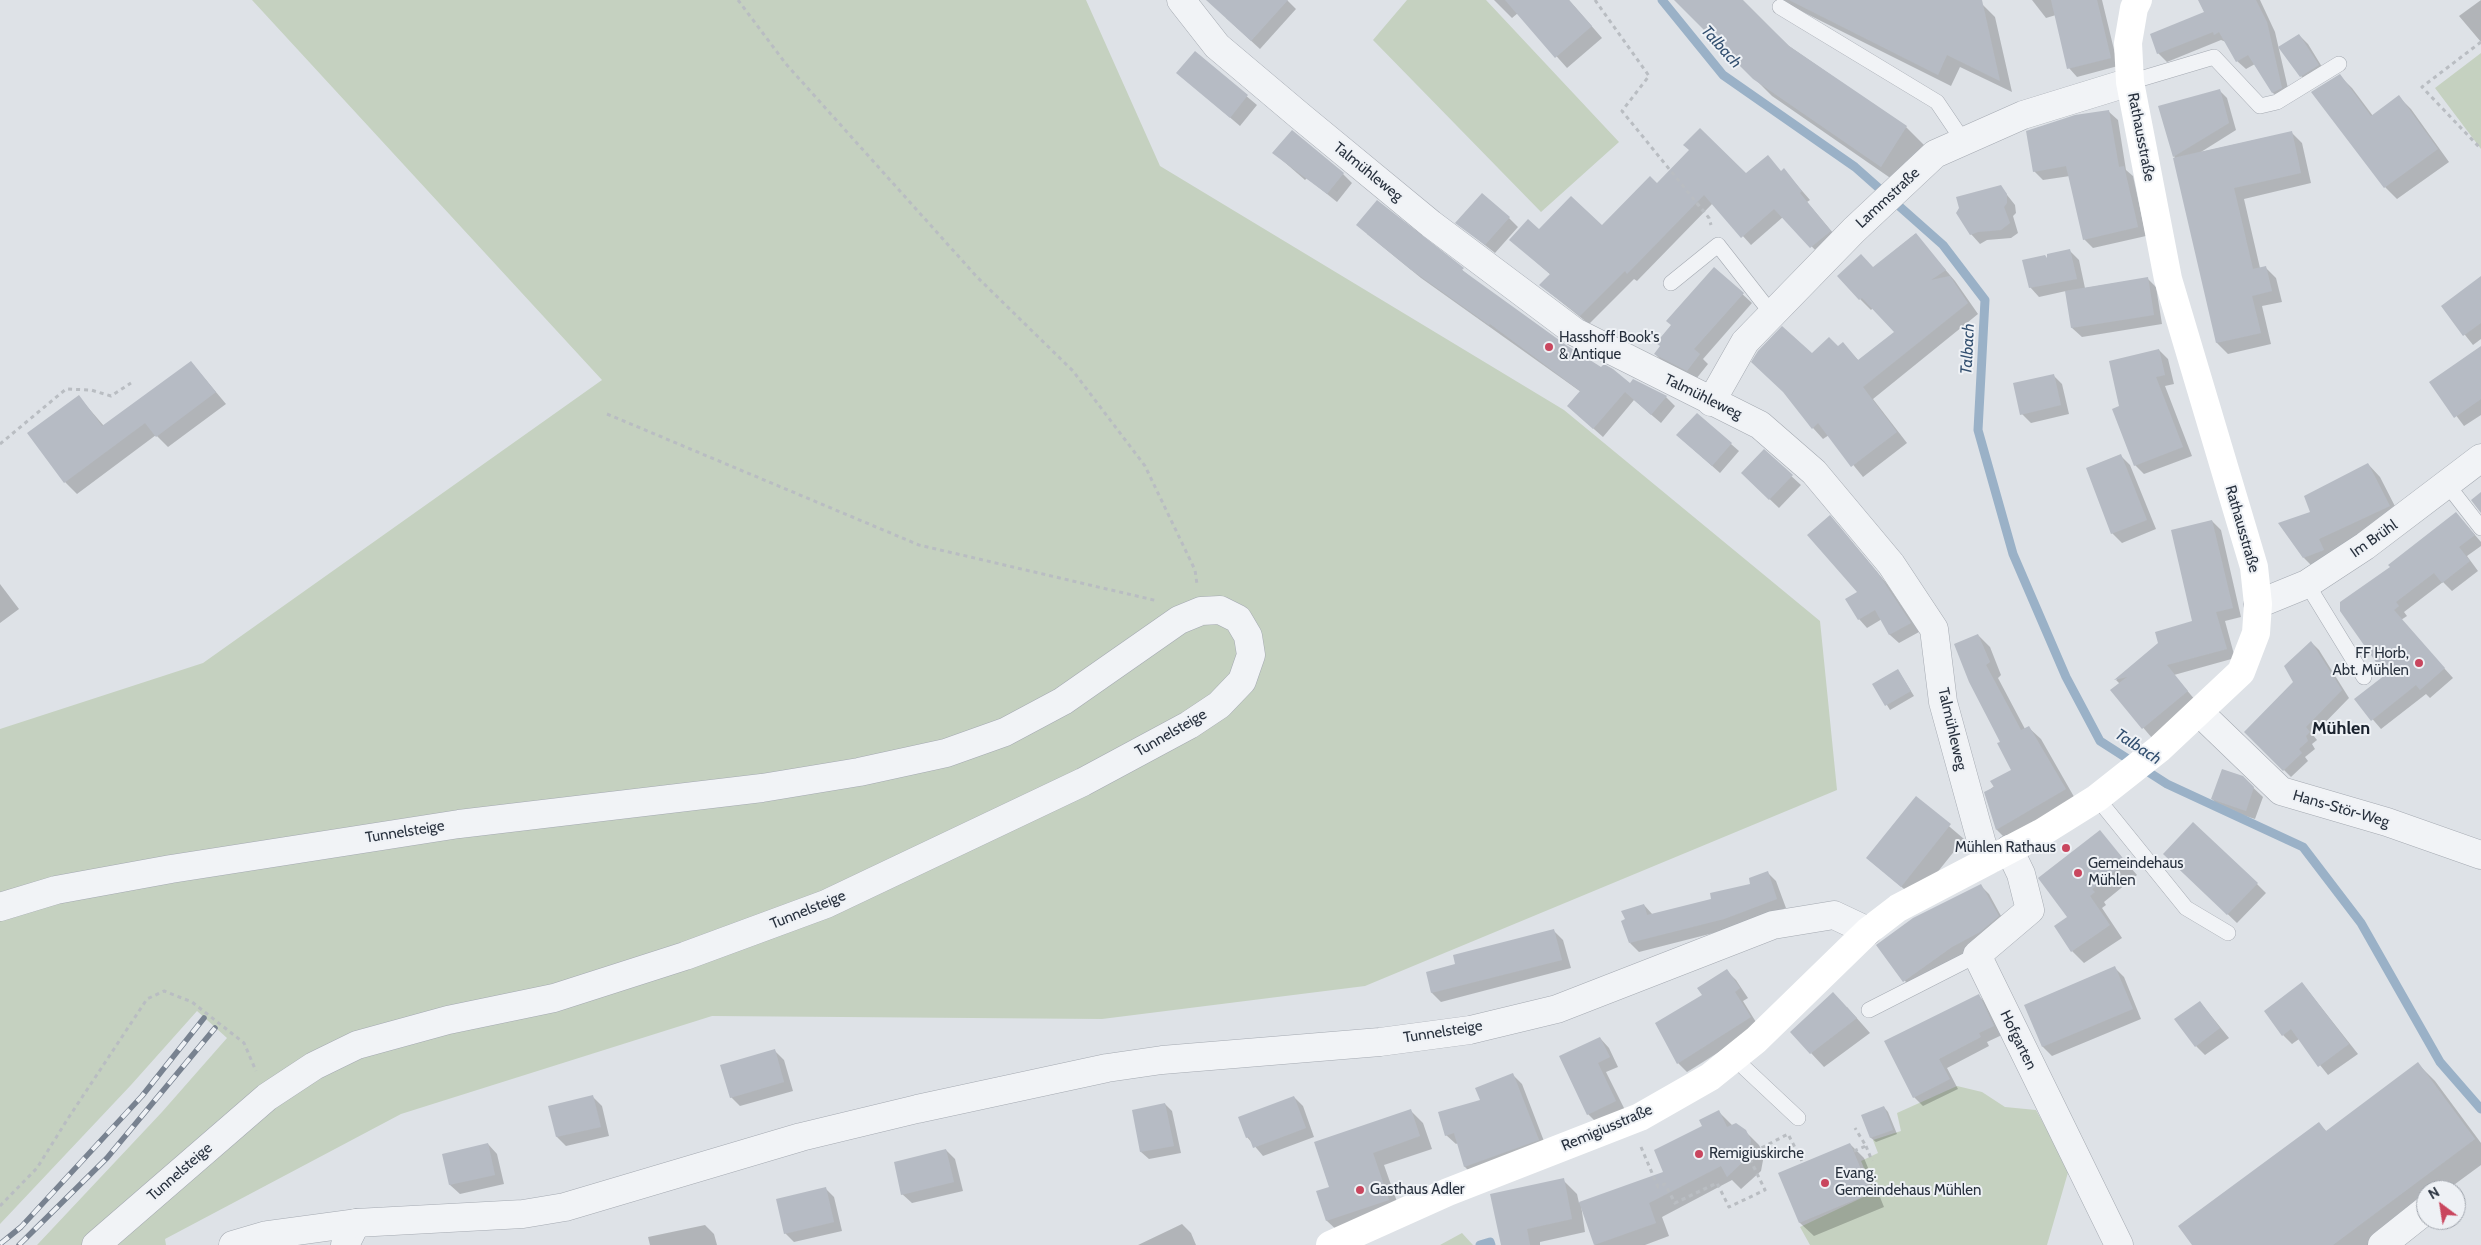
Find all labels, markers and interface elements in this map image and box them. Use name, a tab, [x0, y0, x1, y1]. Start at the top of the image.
water label: Talbach	[1697, 22, 1745, 72]
street label: Rathausstraße	[2124, 91, 2158, 183]
street label: Talmühleweg	[1330, 139, 1406, 205]
street label: Lammstraße	[1852, 164, 1924, 232]
water label: Talbach	[1957, 323, 1979, 375]
place label: Hasshoff Book's & Antique	[1559, 329, 1659, 364]
marker: Hasshoff Book's & Antique	[1543, 341, 1555, 353]
street label: Talmühleweg	[1661, 370, 1745, 424]
street label: Rathausstraße	[2221, 483, 2263, 575]
street label: Im Brühl	[2347, 516, 2401, 562]
place label: FF Horb, Abt. Mühlen	[2332, 645, 2409, 680]
marker: FF Horb, Abt. Mühlen	[2413, 657, 2425, 669]
street label: Talmühleweg	[1934, 686, 1970, 772]
street label: Tunnelsteige	[1132, 705, 1210, 761]
district label: Mühlen	[2312, 718, 2370, 740]
water label: Talbach	[2111, 725, 2165, 769]
street label: Hans-Stör-Weg	[2291, 787, 2391, 831]
street label: Tunnelsteige	[364, 817, 446, 847]
place label: Mühlen Rathaus	[1955, 839, 2056, 857]
marker: Mühlen Rathaus	[2060, 842, 2072, 854]
place label: Gemeindehaus Mühlen	[2088, 855, 2183, 890]
marker: Gemeindehaus Mühlen	[2072, 867, 2084, 879]
street label: Tunnelsteige	[768, 887, 848, 933]
street label: Hofgarten	[1996, 1007, 2040, 1073]
street label: Tunnelsteige	[1402, 1017, 1484, 1047]
street label: Remigiusstraße	[1559, 1101, 1655, 1155]
street label: Tunnelsteige	[144, 1139, 216, 1205]
place label: Remigiuskirche	[1709, 1145, 1804, 1163]
marker: Remigiuskirche	[1693, 1148, 1705, 1160]
place label: Evang. Gemeindehaus Mühlen	[1835, 1165, 1981, 1200]
marker: Evang. Gemeindehaus Mühlen	[1819, 1177, 1831, 1189]
north arrow	[2416, 1180, 2466, 1230]
place label: Gasthaus Adler	[1370, 1181, 1465, 1199]
text: N	[2425, 1183, 2443, 1203]
marker: Gasthaus Adler	[1354, 1184, 1366, 1196]

